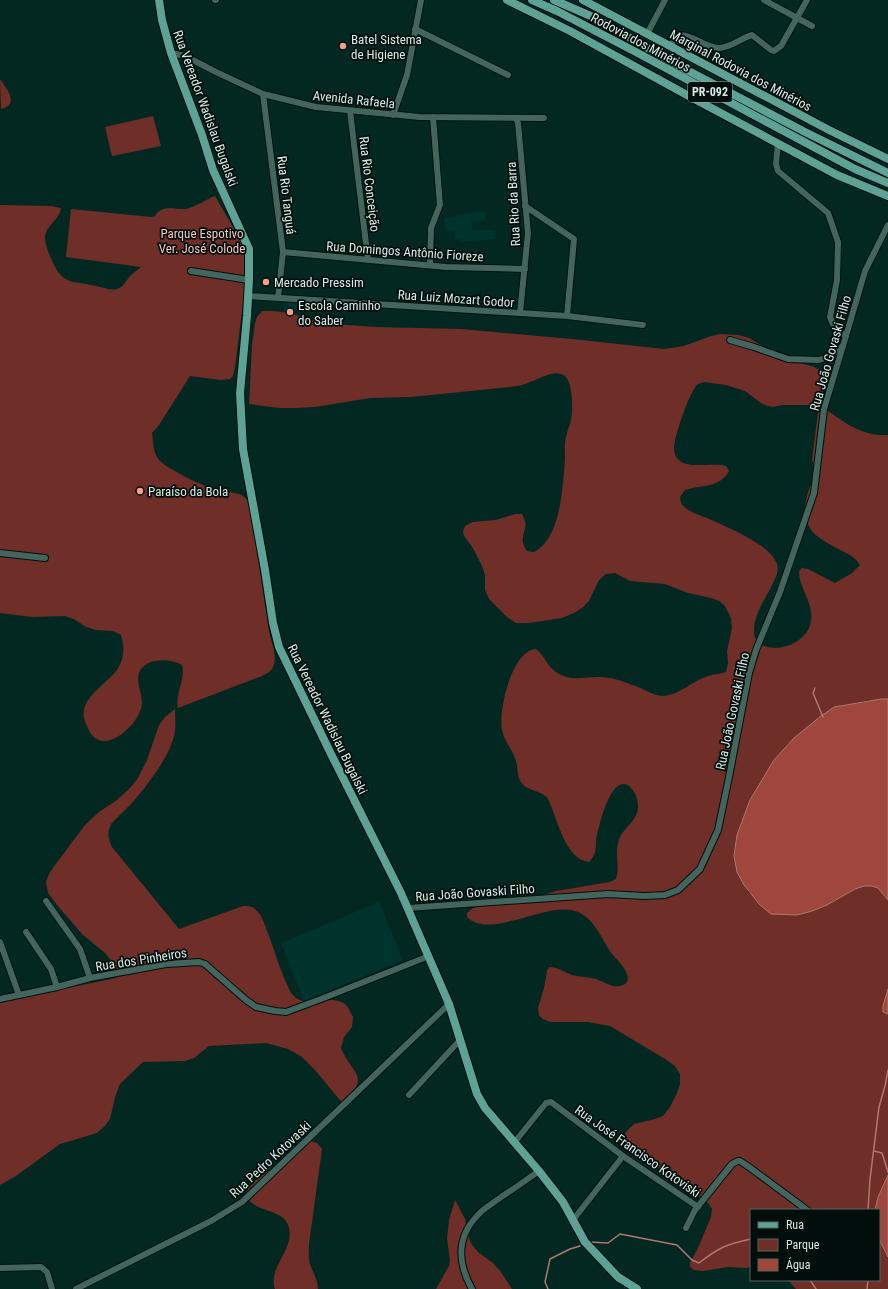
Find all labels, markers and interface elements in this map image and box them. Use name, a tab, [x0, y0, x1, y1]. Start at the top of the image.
street label: Rodovia dos Minérios	[588, 10, 693, 75]
street label: Marginal Rodovia dos Minérios	[667, 27, 814, 114]
street label: Rua Vereador Wadislau Bugalski	[170, 28, 241, 188]
place label: Batel Sistema de Higiene	[351, 32, 422, 62]
marker: Batel Sistema de Higiene	[338, 41, 348, 51]
road number: PR-092	[688, 82, 732, 102]
street label: Avenida Rafaela	[312, 88, 396, 111]
street label: Rua Rio Conceição	[356, 136, 383, 233]
street label: Rua Rio Tanguá	[274, 155, 299, 235]
street label: Rua Rio da Barra	[504, 161, 523, 247]
park label: Parque Espotivo Ver. José Colode	[159, 226, 245, 256]
street label: Rua Domingos Antônio Fioreze	[326, 239, 484, 264]
place label: Mercado Pressim	[274, 275, 364, 290]
marker: Mercado Pressim	[261, 277, 271, 287]
street label: Rua Luiz Mozart Godor	[397, 287, 515, 310]
street label: Rua João Govaski Filho	[807, 294, 854, 413]
place label: Escola Caminho do Saber	[298, 298, 381, 328]
marker: Escola Caminho do Saber	[285, 307, 295, 317]
place label: Paraíso da Bola	[148, 484, 228, 499]
marker: Paraíso da Bola	[135, 486, 145, 496]
street label: Rua Vereador Wadislau Bugalski	[285, 642, 370, 797]
street label: Rua João Govaski Filho	[713, 651, 752, 771]
street label: Rua João Govaski Filho	[415, 881, 535, 904]
street label: Rua dos Pinheiros	[94, 945, 188, 974]
street label: Rua José Francisco Kotoviski	[572, 1102, 703, 1201]
street label: Rua Pedro Kotovaski	[227, 1118, 314, 1201]
legend	[750, 1209, 880, 1281]
text: Rua	[786, 1218, 804, 1232]
text: Parque	[786, 1238, 820, 1252]
text: Água	[786, 1257, 811, 1272]

